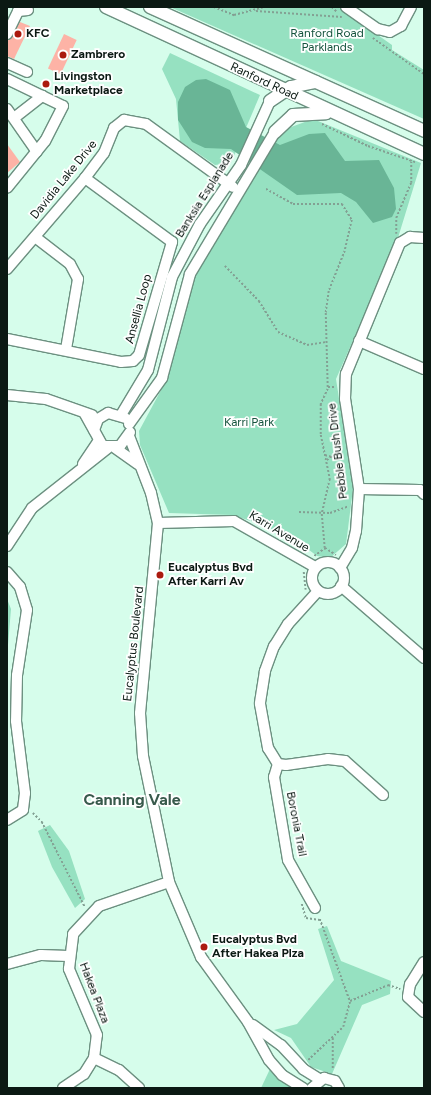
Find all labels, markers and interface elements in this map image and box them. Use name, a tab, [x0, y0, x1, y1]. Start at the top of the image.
place label: KFC	[26, 27, 49, 41]
park label: Ranford Road Parklands	[290, 27, 364, 55]
marker: KFC	[13, 29, 23, 39]
place label: Zambrero	[71, 48, 125, 62]
marker: Zambrero	[58, 50, 68, 60]
street label: Ranford Road	[228, 60, 300, 104]
place label: Livingston Marketplace	[54, 70, 123, 98]
marker: Livingston Marketplace	[41, 79, 51, 89]
street label: Davidia Lake Drive	[28, 138, 100, 222]
street label: Banksia Esplanade	[173, 149, 237, 241]
street label: Ansellia Loop	[123, 273, 155, 345]
street label: Pebble Bush Drive	[325, 402, 351, 500]
park label: Karri Park	[224, 416, 274, 430]
street label: Karri Avenue	[246, 508, 312, 556]
place label: Eucalyptus Bvd After Karri Av	[168, 561, 253, 589]
marker: Eucalyptus Bvd After Karri Av	[155, 570, 165, 580]
street label: Eucalyptus Boulevard	[121, 586, 147, 702]
district label: Canning Vale	[83, 790, 181, 810]
street label: Boronia Trail	[283, 790, 309, 858]
place label: Eucalyptus Bvd After Hakea Plza	[212, 933, 304, 961]
marker: Eucalyptus Bvd After Hakea Plza	[199, 942, 209, 952]
street label: Hakea Plaza	[76, 960, 112, 1026]

